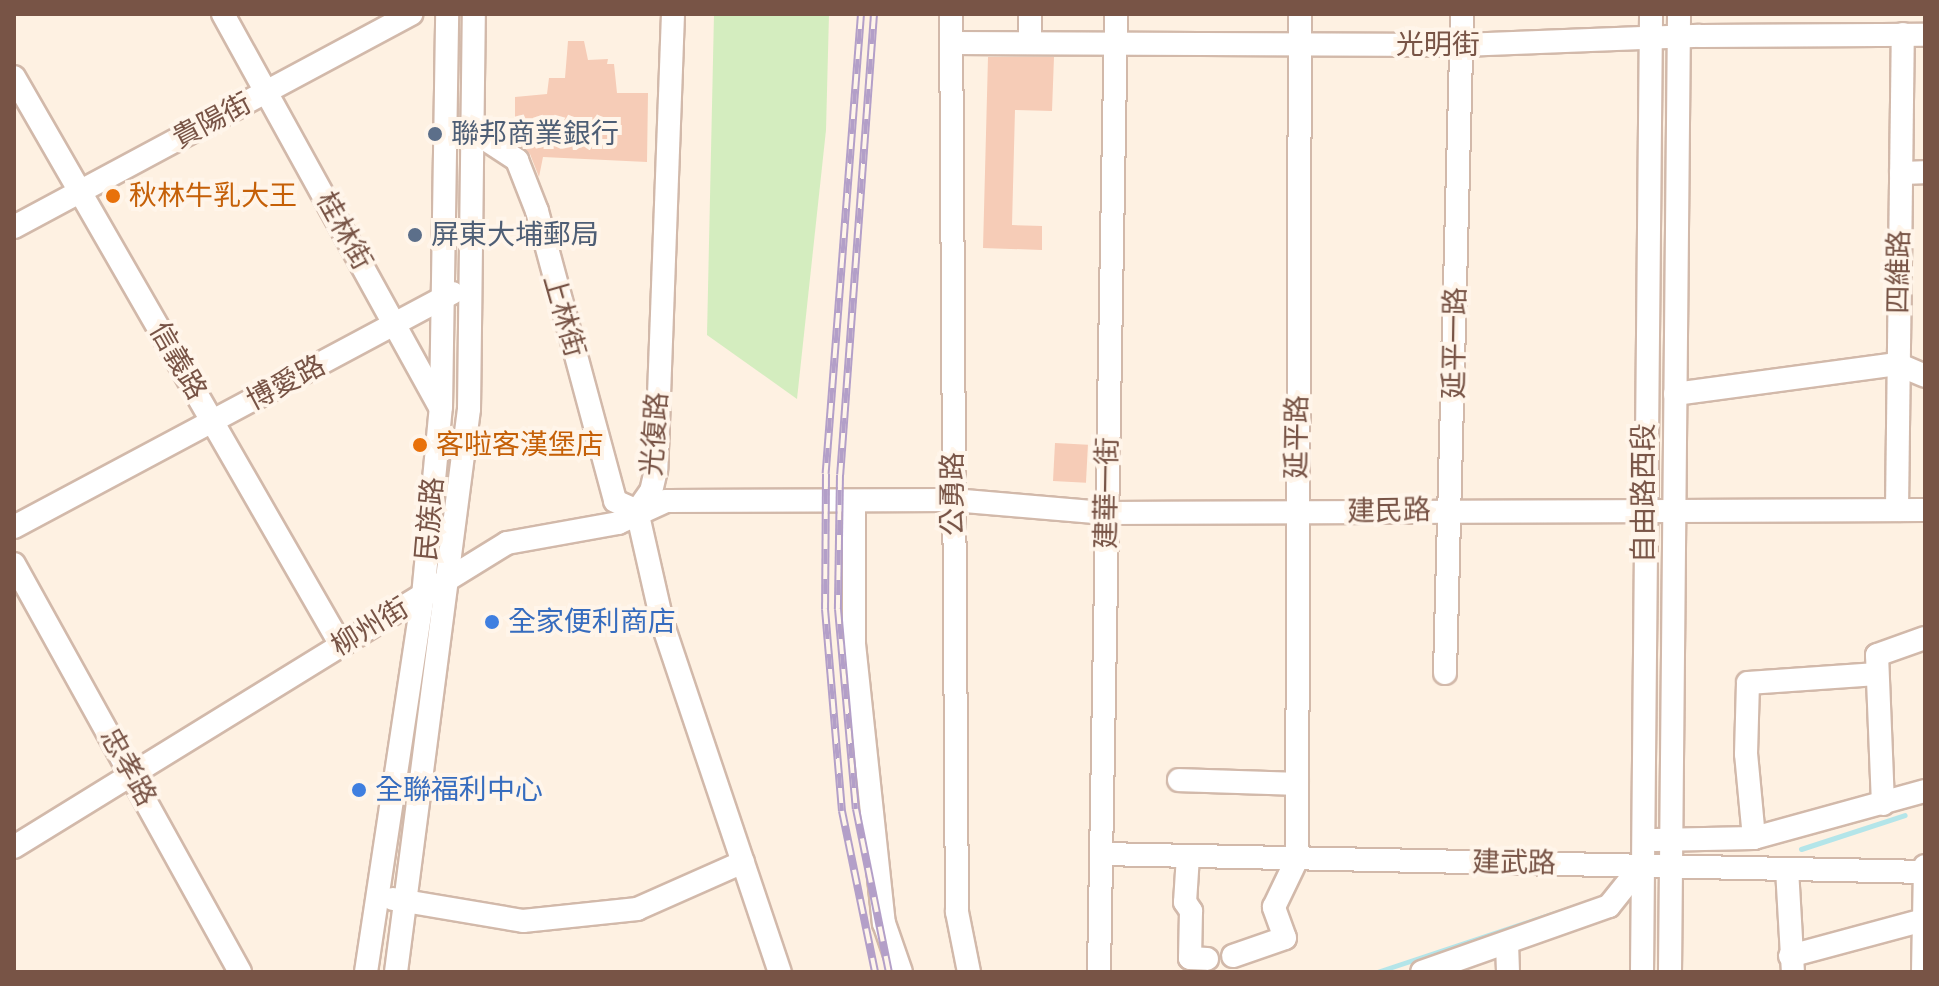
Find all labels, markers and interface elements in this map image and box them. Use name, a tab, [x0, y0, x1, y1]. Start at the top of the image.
street label: 光明街	[1396, 28, 1480, 62]
street label: 貴陽街	[167, 86, 257, 156]
place label: 聯邦商業銀行	[451, 117, 619, 151]
marker: 聯邦商業銀行	[426, 125, 444, 143]
place label: 秋林牛乳大王	[129, 179, 297, 213]
street label: 桂林街	[309, 186, 379, 276]
marker: 秋林牛乳大王	[104, 187, 122, 205]
place label: 屏東大埔郵局	[431, 218, 599, 252]
marker: 屏東大埔郵局	[406, 226, 424, 244]
street label: 四維路	[1881, 230, 1917, 314]
street label: 上林街	[536, 271, 592, 361]
street label: 延平一路	[1437, 287, 1473, 399]
street label: 信義路	[142, 316, 214, 406]
street label: 博愛路	[241, 348, 331, 418]
street label: 光復路	[635, 391, 675, 477]
street label: 延平路	[1279, 395, 1315, 479]
street label: 自由路西段	[1627, 423, 1661, 563]
place label: 客啦客漢堡店	[436, 428, 604, 462]
marker: 客啦客漢堡店	[411, 436, 429, 454]
street label: 建華一街	[1089, 437, 1125, 549]
street label: 公勇路	[936, 452, 970, 536]
street label: 民族路	[410, 476, 450, 562]
street label: 建民路	[1347, 493, 1431, 529]
street label: 柳州街	[325, 591, 415, 663]
place label: 全家便利商店	[508, 605, 676, 639]
marker: 全家便利商店	[483, 613, 501, 631]
street label: 忠孝路	[93, 722, 163, 812]
place label: 全聯福利中心	[375, 773, 543, 807]
marker: 全聯福利中心	[350, 781, 368, 799]
street label: 建武路	[1472, 845, 1556, 881]

